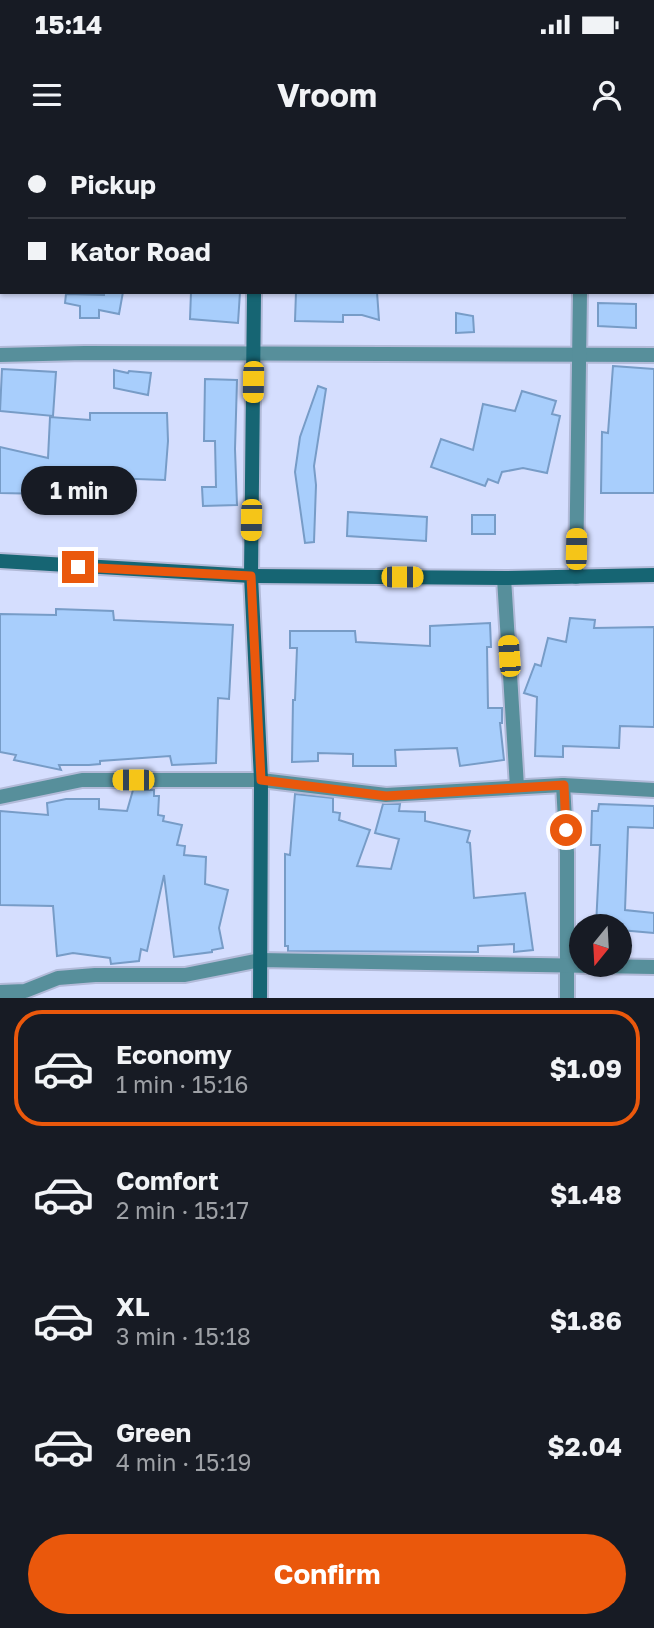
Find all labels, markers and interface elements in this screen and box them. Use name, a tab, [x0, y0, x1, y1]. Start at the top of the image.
text: 15:14	[35, 9, 102, 40]
icon: menu	[28, 76, 66, 114]
text: Vroom	[277, 76, 377, 114]
icon: person	[588, 76, 626, 114]
text: Pickup	[70, 169, 156, 200]
text: Kator Road	[70, 236, 211, 267]
car	[243, 361, 264, 403]
callout: 1 min	[20, 466, 136, 514]
text: 1 min	[50, 476, 108, 504]
car	[241, 499, 262, 541]
car	[566, 528, 587, 570]
route end	[62, 551, 94, 583]
car	[382, 567, 424, 588]
car	[498, 634, 521, 678]
car	[113, 770, 155, 791]
route start	[550, 814, 582, 846]
north arrow	[569, 914, 632, 976]
map controls	[569, 914, 632, 977]
icon: car	[32, 1037, 95, 1100]
text: Economy	[116, 1039, 232, 1070]
text: $1.09	[549, 1053, 622, 1084]
text: 1 min · 15:16	[116, 1070, 248, 1098]
icon: car	[32, 1163, 95, 1226]
text: Comfort	[116, 1165, 219, 1196]
text: $1.48	[550, 1179, 622, 1210]
text: 2 min · 15:17	[116, 1196, 249, 1224]
icon: car	[32, 1289, 95, 1352]
text: XL	[116, 1291, 150, 1322]
text: $1.86	[550, 1305, 622, 1336]
text: 3 min · 15:18	[116, 1322, 251, 1350]
icon: car	[32, 1415, 95, 1478]
text: Green	[116, 1417, 191, 1448]
text: $2.04	[547, 1431, 622, 1462]
text: 4 min · 15:19	[116, 1448, 251, 1476]
button: Confirm	[28, 1534, 626, 1614]

